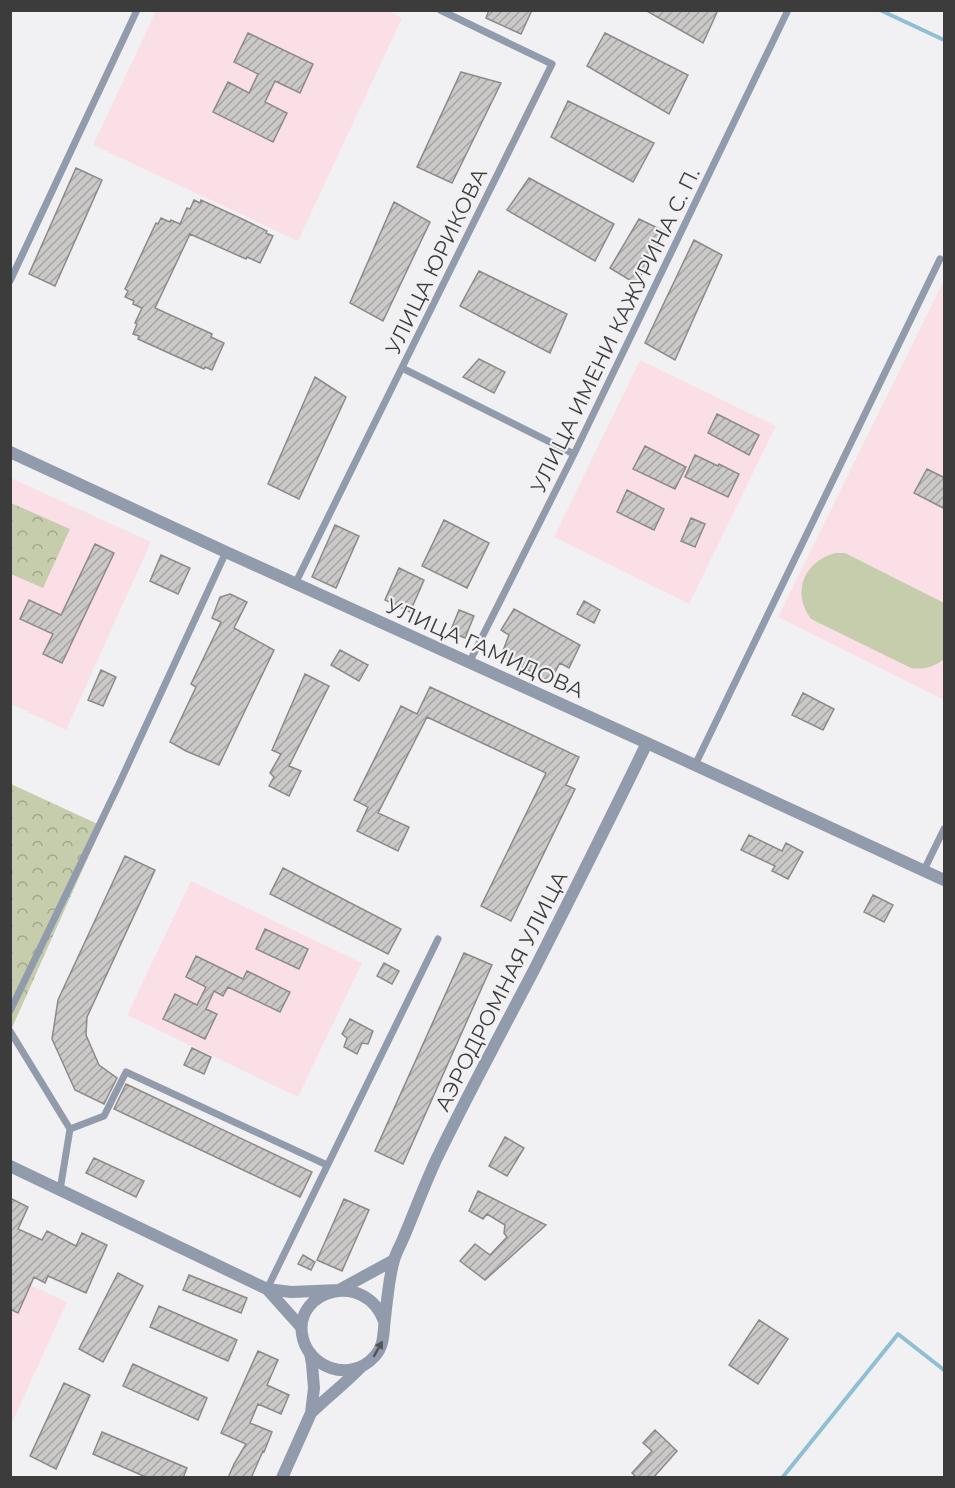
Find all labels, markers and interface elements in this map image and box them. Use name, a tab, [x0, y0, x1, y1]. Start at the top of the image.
street label: УЛИЦА ЮРИКОВА	[380, 163, 492, 358]
street label: УЛИЦА ИМЕНИ КАЖУРИНА С. П.	[525, 163, 705, 497]
street label: УЛИЦА ГАМИДОВА	[382, 593, 588, 703]
street label: АЭРОДРОМНАЯ УЛИЦА	[429, 866, 573, 1115]
one-way arrow	[373, 1340, 383, 1357]

